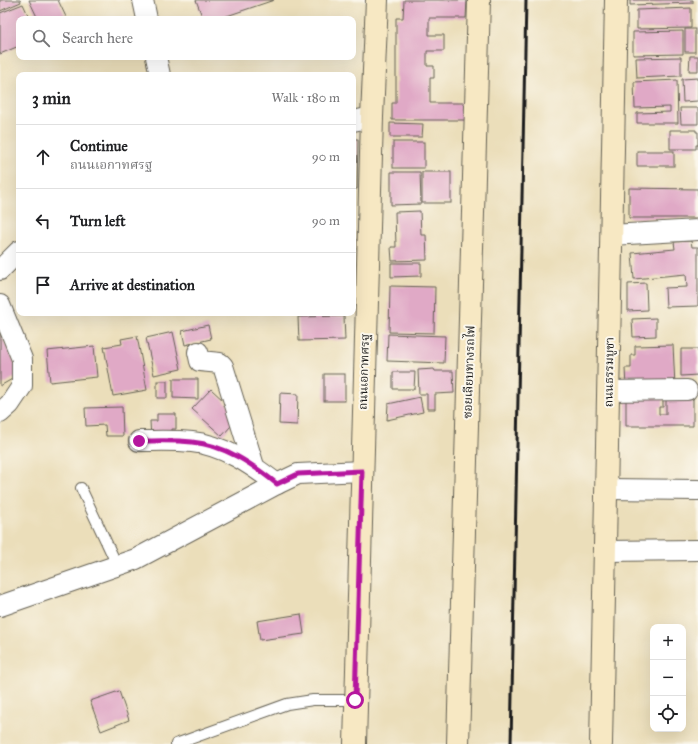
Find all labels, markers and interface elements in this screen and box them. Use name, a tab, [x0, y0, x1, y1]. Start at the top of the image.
search box	[16, 16, 356, 60]
icon: search	[30, 27, 52, 49]
text: Search here	[62, 29, 133, 47]
text: 3 min	[32, 88, 71, 109]
text: Walk · 180 m	[271, 90, 340, 106]
text: Continue	[70, 137, 128, 155]
icon: ahead	[32, 146, 54, 168]
text: 90 m	[312, 149, 340, 165]
text: ถนนเอกาทศรฐ	[70, 157, 152, 173]
icon: left	[32, 210, 54, 232]
text: Turn left	[70, 212, 126, 230]
text: 90 m	[312, 213, 340, 229]
icon: arrive	[32, 274, 54, 296]
text: Arrive at destination	[70, 276, 195, 294]
street label: ซอยเลียบทางรถไฟ	[458, 325, 478, 419]
street label: ถนนเอกาทศรฐ	[356, 334, 372, 410]
street label: ถนนธรรมบูชา	[601, 337, 618, 407]
route end	[130, 432, 148, 450]
map controls	[650, 624, 686, 732]
button: +	[650, 624, 686, 660]
button: −	[650, 660, 686, 696]
route start	[346, 691, 364, 709]
button: locate	[650, 696, 686, 732]

